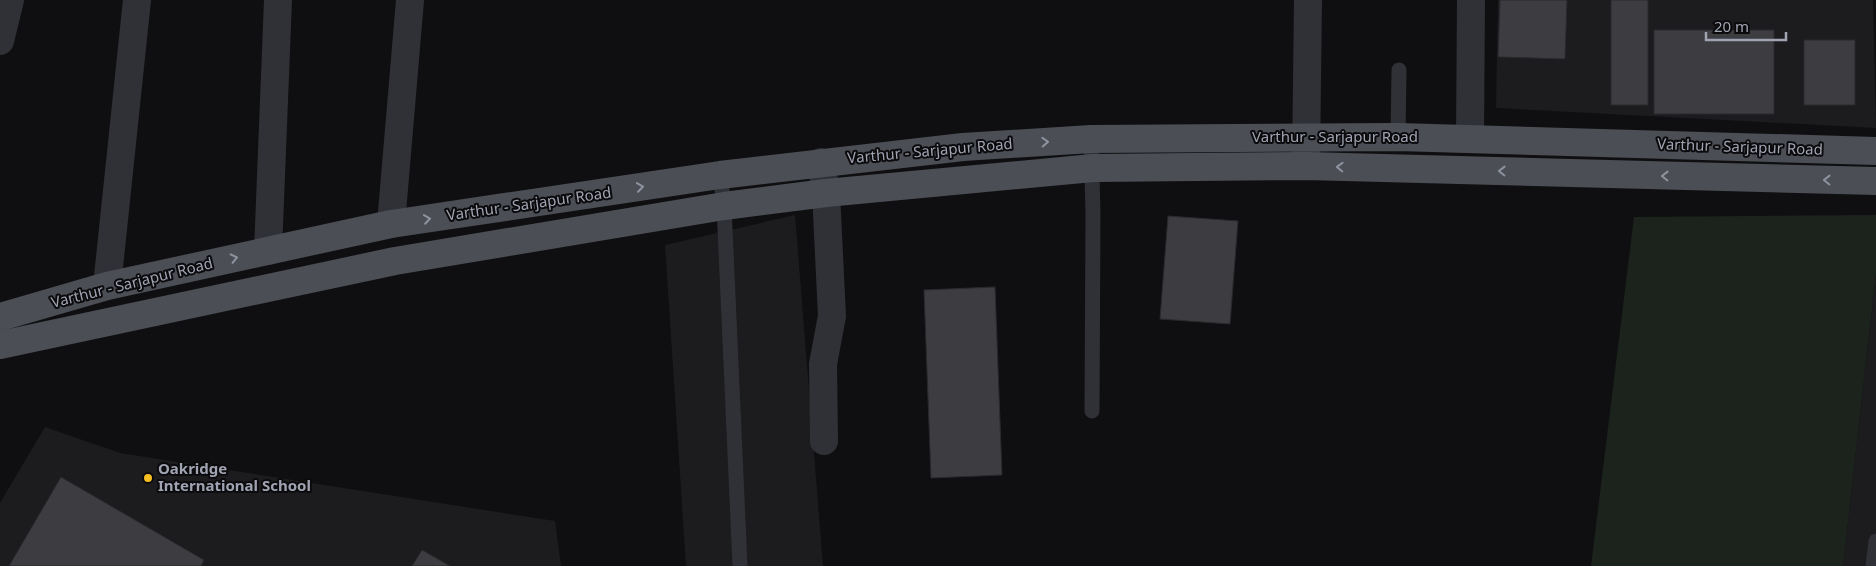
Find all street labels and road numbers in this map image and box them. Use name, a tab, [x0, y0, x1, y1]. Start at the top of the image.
street label: Varthur - Sarjapur Road	[1252, 126, 1418, 146]
street label: Varthur - Sarjapur Road	[846, 133, 1013, 167]
street label: Varthur - Sarjapur Road	[1657, 133, 1823, 159]
street label: Varthur - Sarjapur Road	[445, 182, 612, 224]
street label: Varthur - Sarjapur Road	[49, 252, 215, 312]

